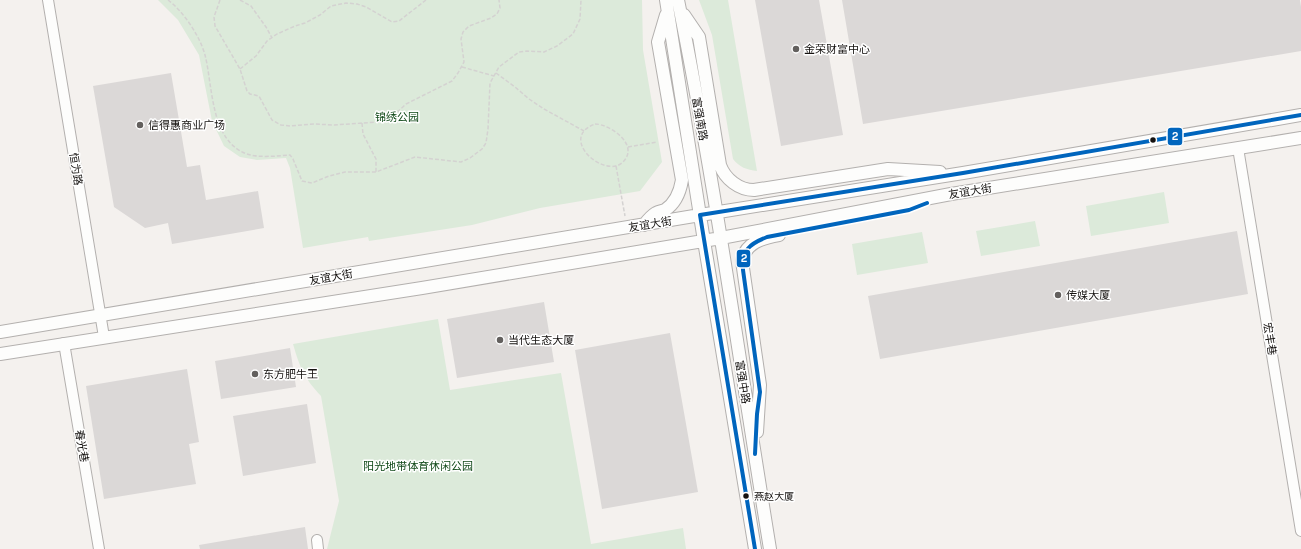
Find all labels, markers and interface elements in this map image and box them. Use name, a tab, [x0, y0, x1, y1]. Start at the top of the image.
place label: 金荣财富中心	[804, 43, 870, 56]
marker: 金荣财富中心	[791, 44, 801, 54]
street label: 富强南路	[689, 96, 710, 142]
park label: 锦绣公园	[375, 111, 419, 124]
place label: 信得惠商业广场	[148, 119, 225, 132]
marker: 信得惠商业广场	[135, 120, 145, 130]
line badge: 2	[1167, 127, 1183, 146]
text: 2	[1172, 130, 1179, 143]
unlabelled marker	[1148, 135, 1158, 145]
street label: 恒为路	[67, 152, 85, 186]
street label: 友谊大街	[947, 182, 993, 201]
street label: 友谊大街	[627, 215, 673, 234]
line badge: 2	[736, 249, 751, 268]
text: 2	[741, 252, 748, 265]
street label: 友谊大街	[308, 267, 354, 288]
place label: 传媒大厦	[1066, 289, 1110, 302]
marker: 传媒大厦	[1053, 290, 1063, 300]
street label: 宏丰巷	[1261, 322, 1279, 356]
place label: 当代生态大厦	[508, 334, 574, 347]
marker: 当代生态大厦	[495, 335, 505, 345]
street label: 富强中路	[733, 359, 752, 405]
place label: 东方肥牛王	[263, 368, 318, 381]
marker: 东方肥牛王	[250, 369, 260, 379]
street label: 春光巷	[72, 429, 91, 463]
park label: 阳光地带体育休闲公园	[363, 460, 473, 473]
marker: 燕赵大厦	[741, 491, 751, 501]
place label: 燕赵大厦	[754, 491, 794, 503]

